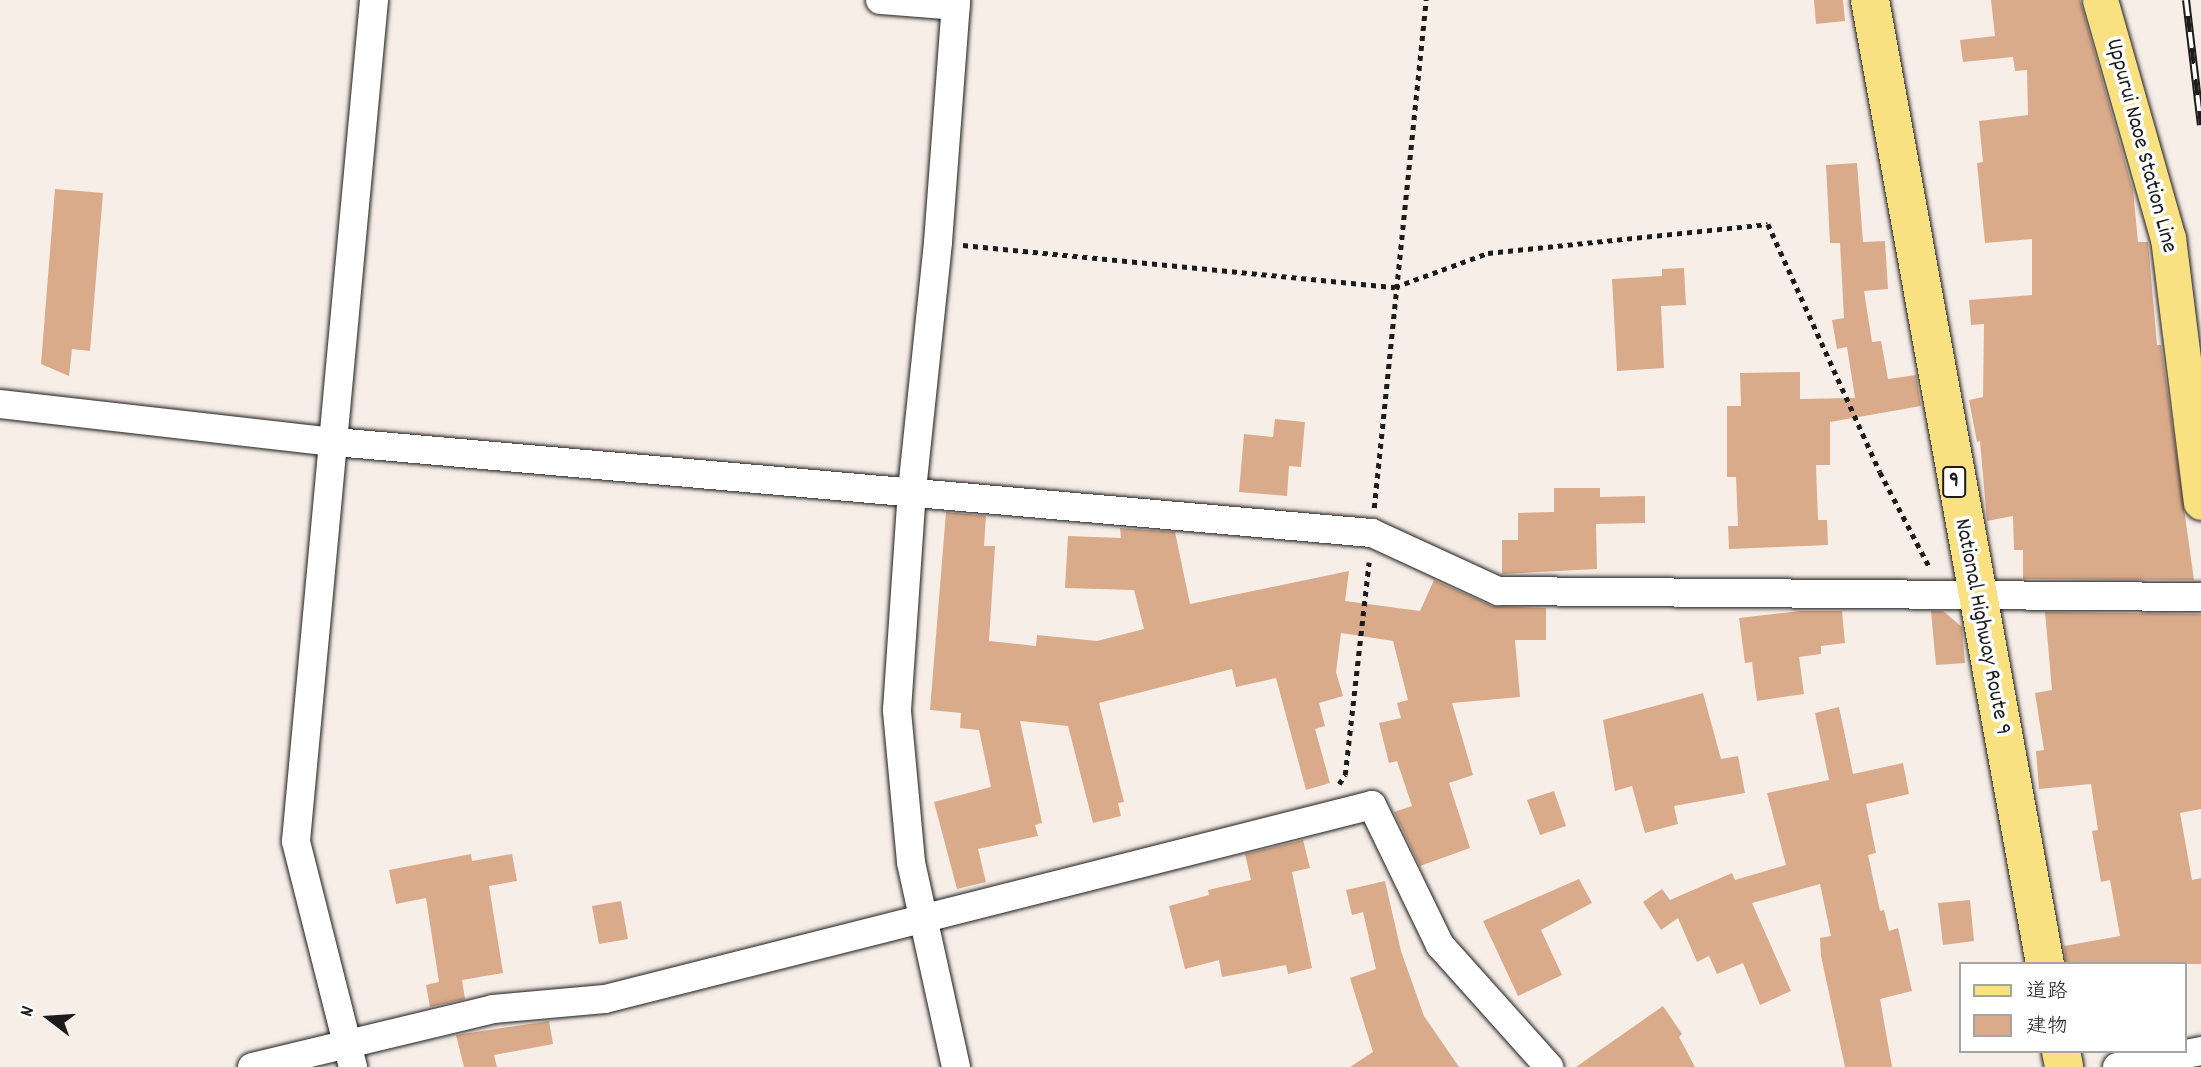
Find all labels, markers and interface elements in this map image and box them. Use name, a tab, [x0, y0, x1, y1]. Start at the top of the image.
street label: Uppurui Naoe Station Line	[2098, 36, 2182, 256]
road number: 9	[1942, 464, 1966, 500]
street label: National Highway Route 9	[1946, 517, 2016, 737]
legend	[1960, 962, 2187, 1053]
text: 道路	[2026, 978, 2068, 1008]
north arrow	[14, 983, 84, 1053]
text: N	[14, 1003, 43, 1020]
text: 建物	[2026, 1013, 2068, 1043]

